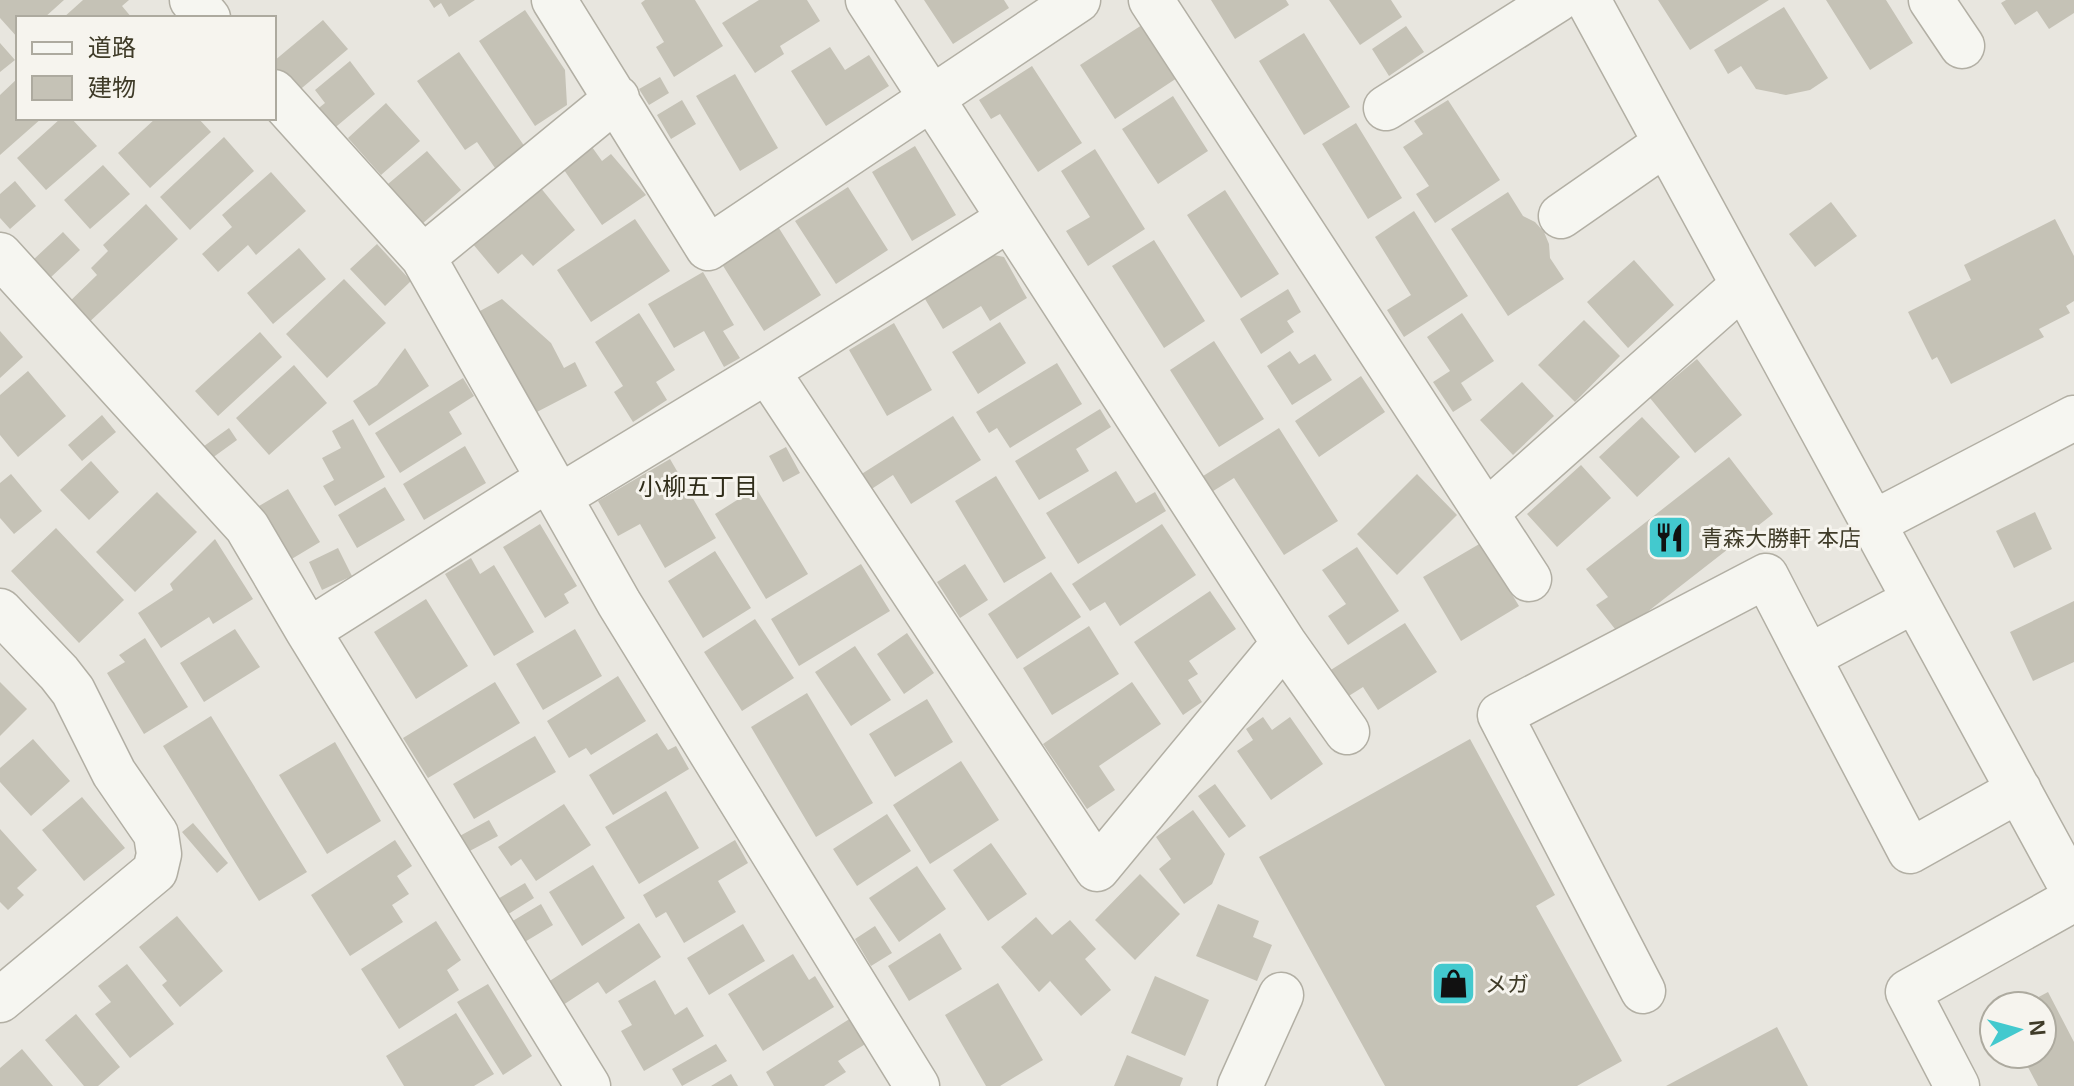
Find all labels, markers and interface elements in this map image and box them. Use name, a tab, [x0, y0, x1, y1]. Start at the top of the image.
legend	[16, 16, 276, 120]
text: 道路	[88, 34, 136, 61]
text: 建物	[88, 74, 136, 101]
district label: 小柳五丁目	[638, 473, 758, 500]
restaurant icon: 青森大勝軒 本店	[1646, 514, 1694, 562]
place label: 青森大勝軒 本店	[1701, 526, 1861, 551]
shop icon: メガ	[1430, 960, 1478, 1008]
place label: メガ	[1485, 972, 1529, 997]
north arrow	[1978, 990, 2058, 1070]
text: N	[2024, 1019, 2051, 1037]

